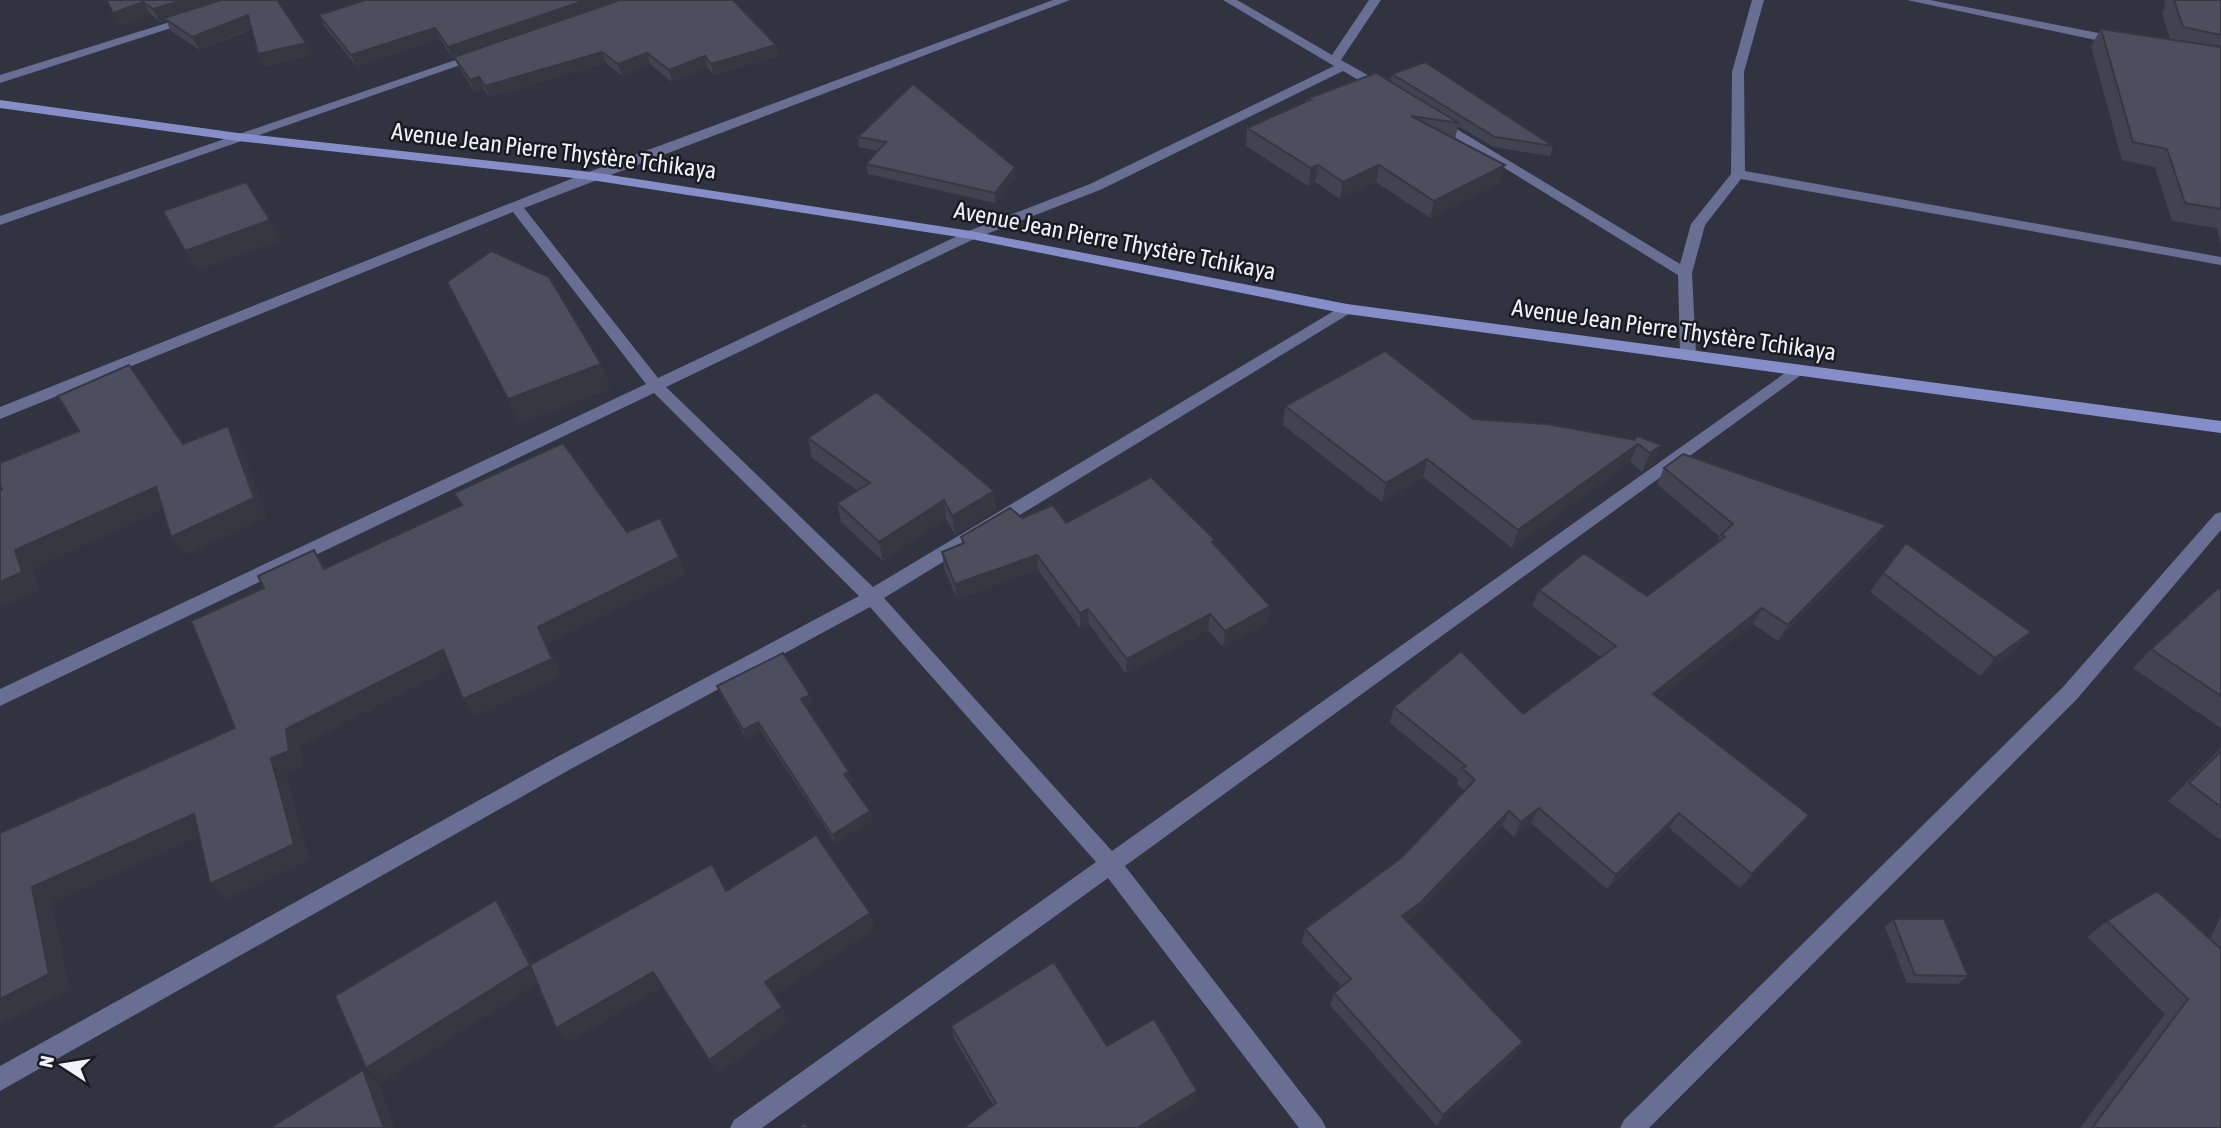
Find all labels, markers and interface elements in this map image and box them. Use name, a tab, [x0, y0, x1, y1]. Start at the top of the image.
street label: Avenue Jean Pierre Thystère Tchikaya	[390, 117, 718, 184]
street label: Avenue Jean Pierre Thystère Tchikaya	[952, 196, 1278, 285]
street label: Avenue Jean Pierre Thystère Tchikaya	[1510, 293, 1838, 366]
north arrow	[28, 1030, 98, 1100]
text: N	[34, 1054, 58, 1069]

